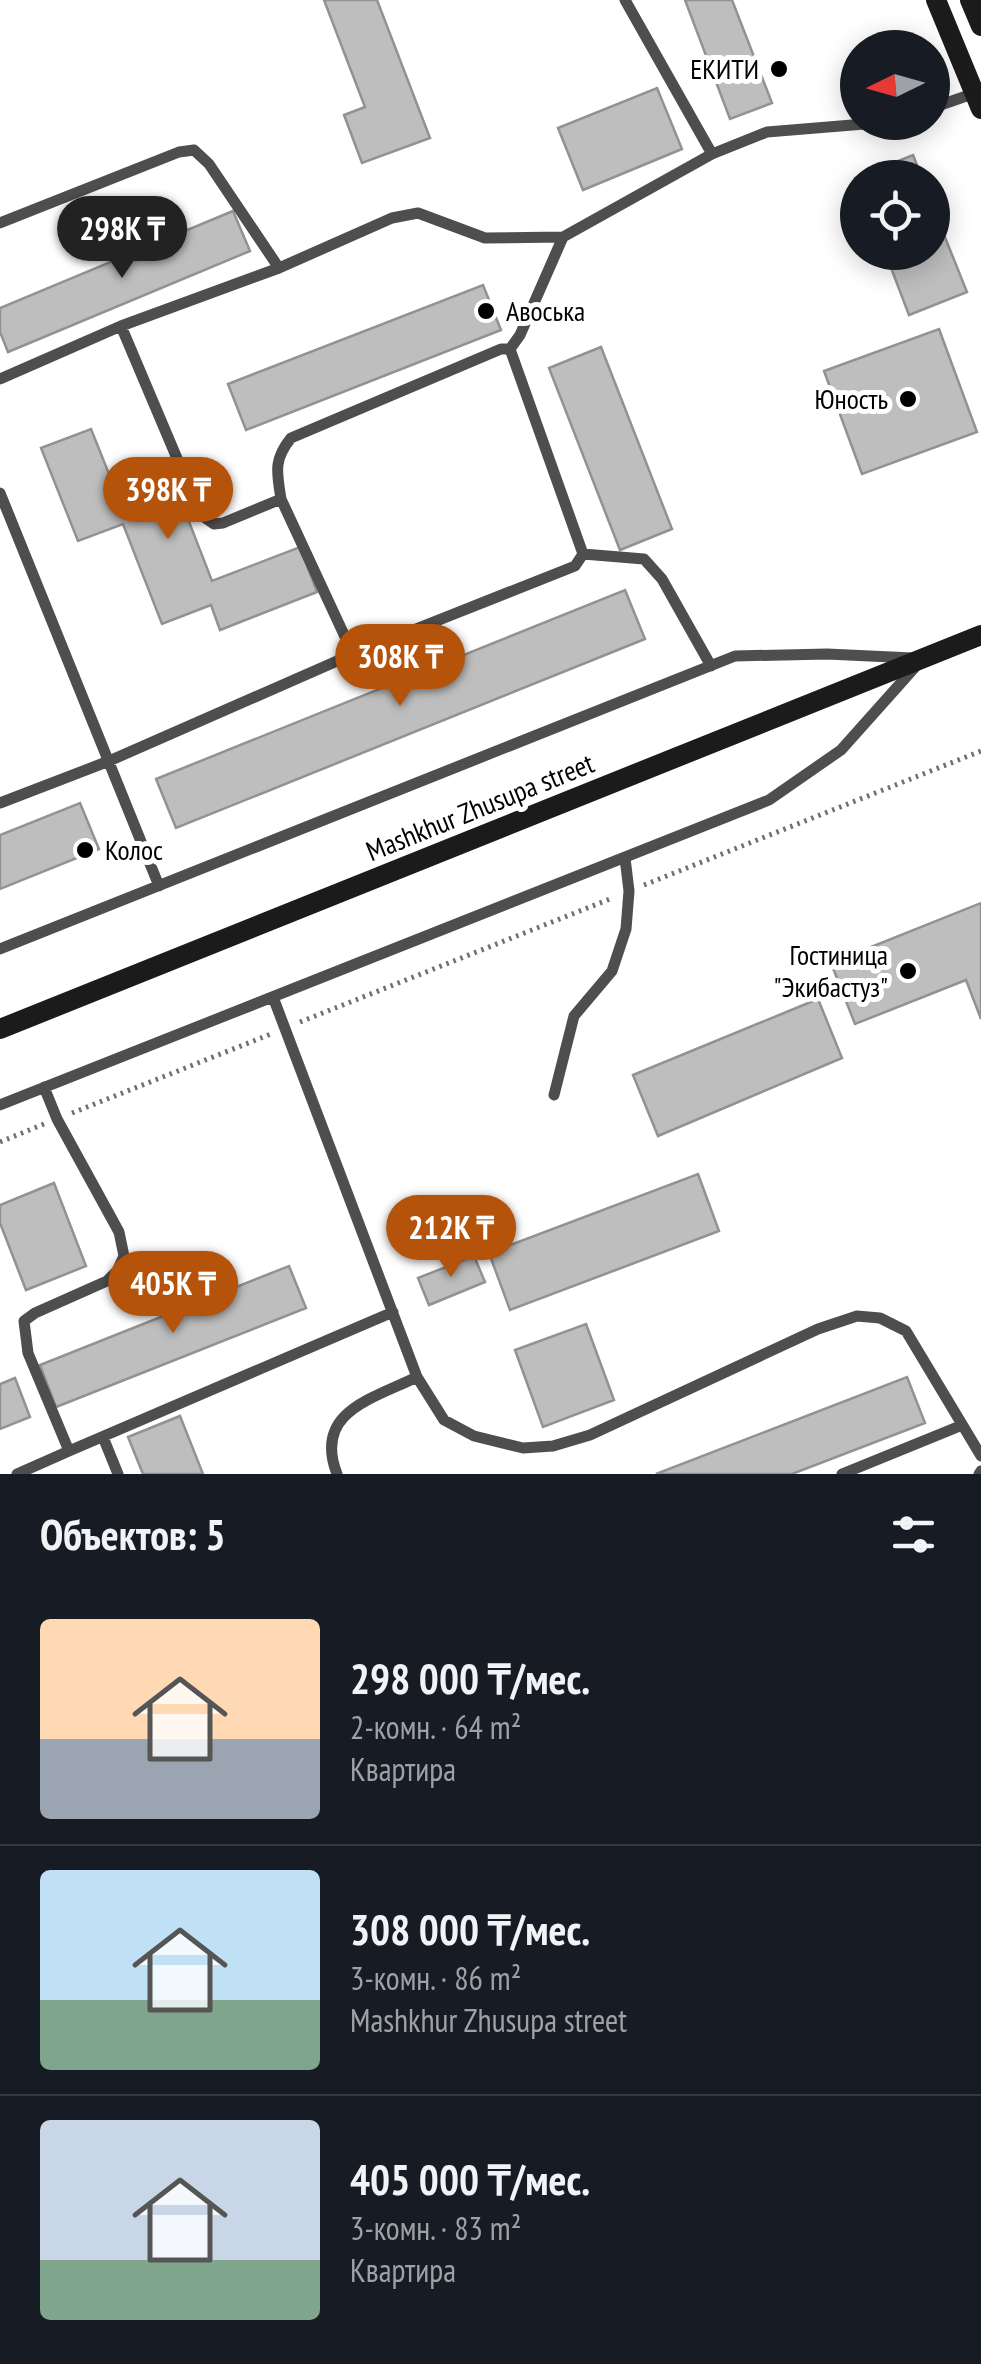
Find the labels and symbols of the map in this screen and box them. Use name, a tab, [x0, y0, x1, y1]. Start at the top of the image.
north arrow	[840, 30, 950, 140]
place label: ЕКИТИ	[690, 50, 759, 87]
marker: ЕКИТИ	[768, 58, 790, 80]
pin: 298K ₸	[41, 196, 203, 281]
place label: Авоська	[506, 292, 585, 329]
marker: Авоська	[475, 300, 497, 322]
place label: Юность	[814, 380, 888, 417]
marker: Юность	[897, 388, 919, 410]
pin: 398K ₸	[87, 457, 249, 542]
pin: 308K ₸	[319, 624, 481, 709]
street label: Mashkhur Zhusupa street	[360, 744, 599, 869]
place label: Колос	[105, 831, 163, 868]
marker: Колос	[74, 839, 96, 861]
place label: Гостиница "Экибастуз"	[774, 936, 888, 1005]
marker: Гостиница "Экибастуз"	[897, 960, 919, 982]
pin: 212K ₸	[370, 1195, 532, 1280]
pin: 405K ₸	[92, 1251, 254, 1336]

